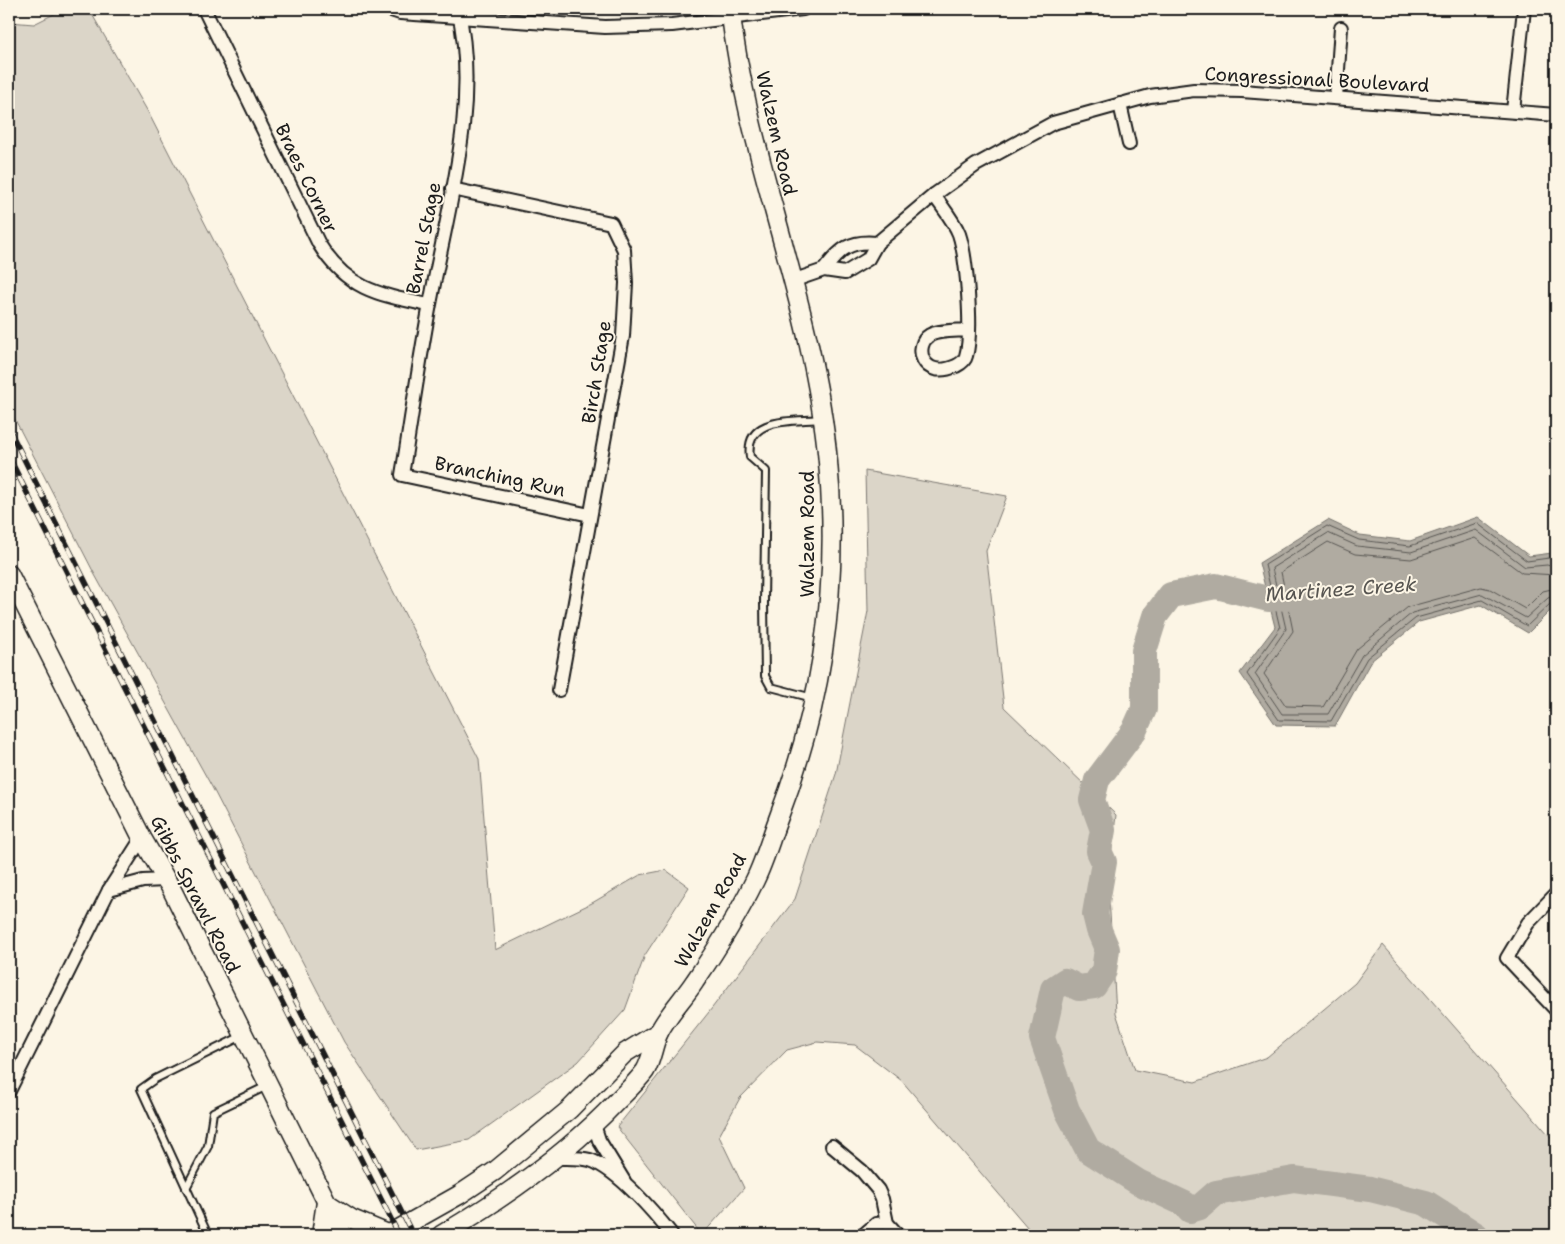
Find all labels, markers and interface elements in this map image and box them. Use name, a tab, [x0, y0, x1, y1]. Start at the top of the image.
street label: Congressional Boulevard	[1204, 61, 1430, 98]
street label: Walzem Road	[750, 68, 803, 198]
street label: Braes Corner	[269, 119, 344, 237]
street label: Barrel Stage	[400, 180, 447, 296]
street label: Birch Stage	[576, 319, 617, 425]
street label: Branching Run	[432, 450, 568, 503]
street label: Walzem Road	[795, 471, 820, 597]
water label: Martinez Creek	[1265, 571, 1418, 607]
street label: Gibbs Sprawl Road	[145, 811, 246, 977]
street label: Walzem Road	[669, 849, 752, 972]

